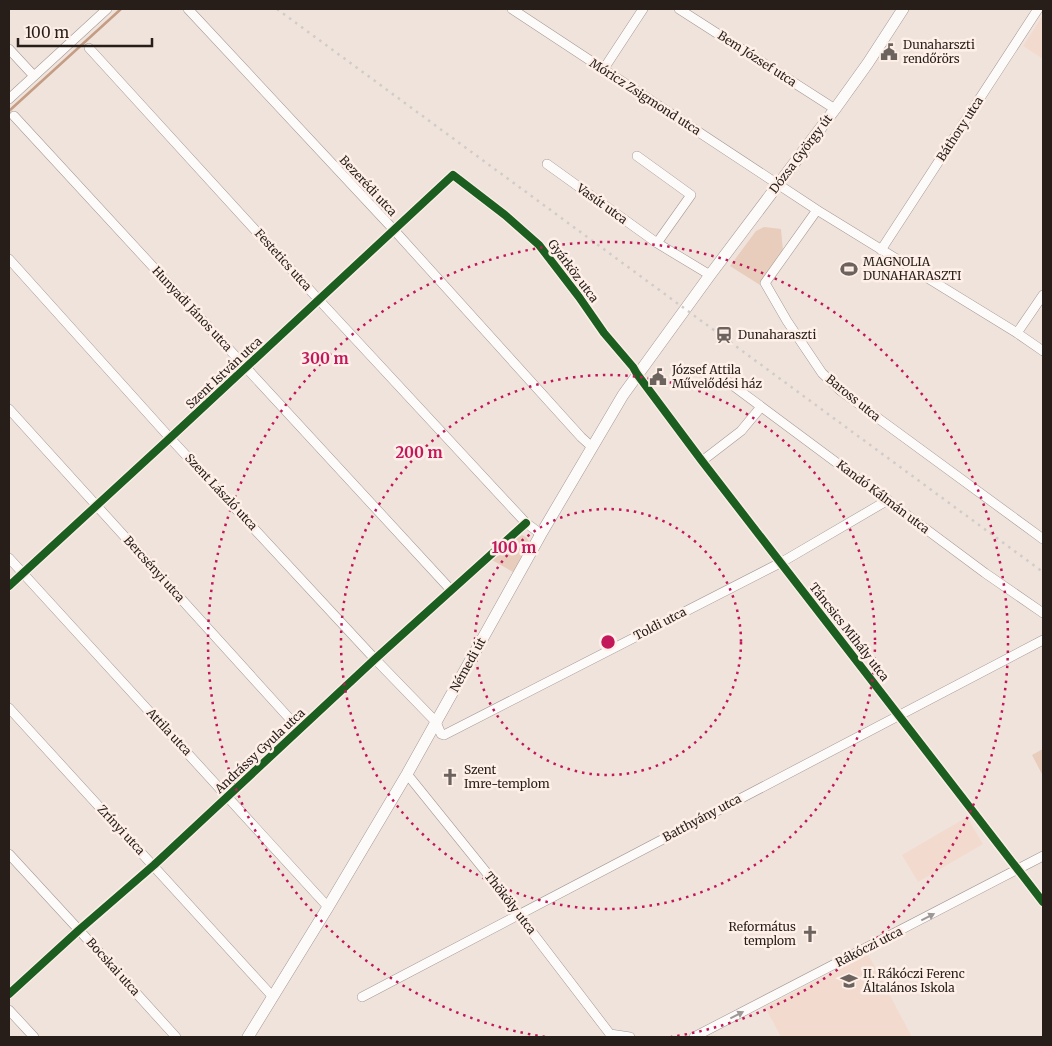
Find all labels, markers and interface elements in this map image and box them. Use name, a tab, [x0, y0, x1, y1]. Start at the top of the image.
scale bar	[18, 15, 151, 47]
text: 100 m	[25, 23, 69, 42]
street label: Bem József utca	[715, 28, 800, 90]
place label: Dunaharszti rendőrörs	[903, 37, 975, 66]
public building icon: Dunaharszti rendőrörs	[879, 42, 899, 62]
street label: Móricz Zsigmond utca	[587, 55, 704, 138]
street label: Báthory utca	[933, 93, 986, 164]
street label: Dózsa György út	[766, 111, 835, 196]
street label: Bezerédi utca	[337, 152, 401, 219]
street label: Vasút utca	[573, 180, 631, 227]
street label: Festetics utca	[252, 226, 315, 294]
street label: Gyárköz utca	[545, 236, 602, 306]
place label: MAGNOLIA DUNAHARASZTI	[863, 254, 961, 283]
sports icon: MAGNOLIA DUNAHARASZTI	[839, 259, 859, 279]
street label: Hunyadi János utca	[149, 263, 236, 355]
station icon: Dunaharaszti	[714, 325, 734, 345]
place label: Dunaharaszti	[738, 327, 816, 342]
street label: Szent István utca	[183, 333, 265, 412]
text: 300 m	[301, 349, 349, 368]
place label: József Attila Művelődési ház	[671, 362, 763, 391]
public building icon: József Attila Művelődési ház	[648, 367, 668, 387]
street label: Baross utca	[823, 371, 884, 424]
text: 200 m	[395, 443, 443, 462]
street label: Szent László utca	[182, 450, 261, 534]
street label: Kandó Kálmán utca	[834, 457, 933, 537]
street label: Bercsényi utca	[121, 533, 188, 605]
text: 100 m	[492, 538, 536, 557]
street label: Táncsics Mihály utca	[806, 580, 893, 684]
street label: Toldi utca	[631, 604, 689, 643]
centre of rings	[599, 633, 617, 651]
street label: Némedi út	[446, 635, 489, 695]
street label: Attila utca	[143, 704, 195, 759]
street label: Andrássy Gyula utca	[211, 705, 308, 797]
place label: Szent Imre-templom	[464, 762, 550, 791]
church icon: Szent Imre-templom	[440, 767, 460, 787]
street label: Batthyány utca	[660, 790, 744, 845]
street label: Zrínyi utca	[95, 802, 149, 858]
street label: Thököly utca	[481, 869, 540, 937]
one-way arrow	[921, 913, 935, 921]
place label: Református templom	[728, 919, 796, 948]
street label: Rákóczi utca	[833, 923, 905, 970]
church icon: Református templom	[800, 924, 820, 944]
street label: Bocskai utca	[84, 935, 144, 999]
place label: II. Rákóczi Ferenc Általános Iskola	[862, 966, 965, 995]
school or university icon: II. Rákóczi Ferenc Általános Iskola	[839, 971, 859, 991]
one-way arrow	[730, 1011, 744, 1019]

